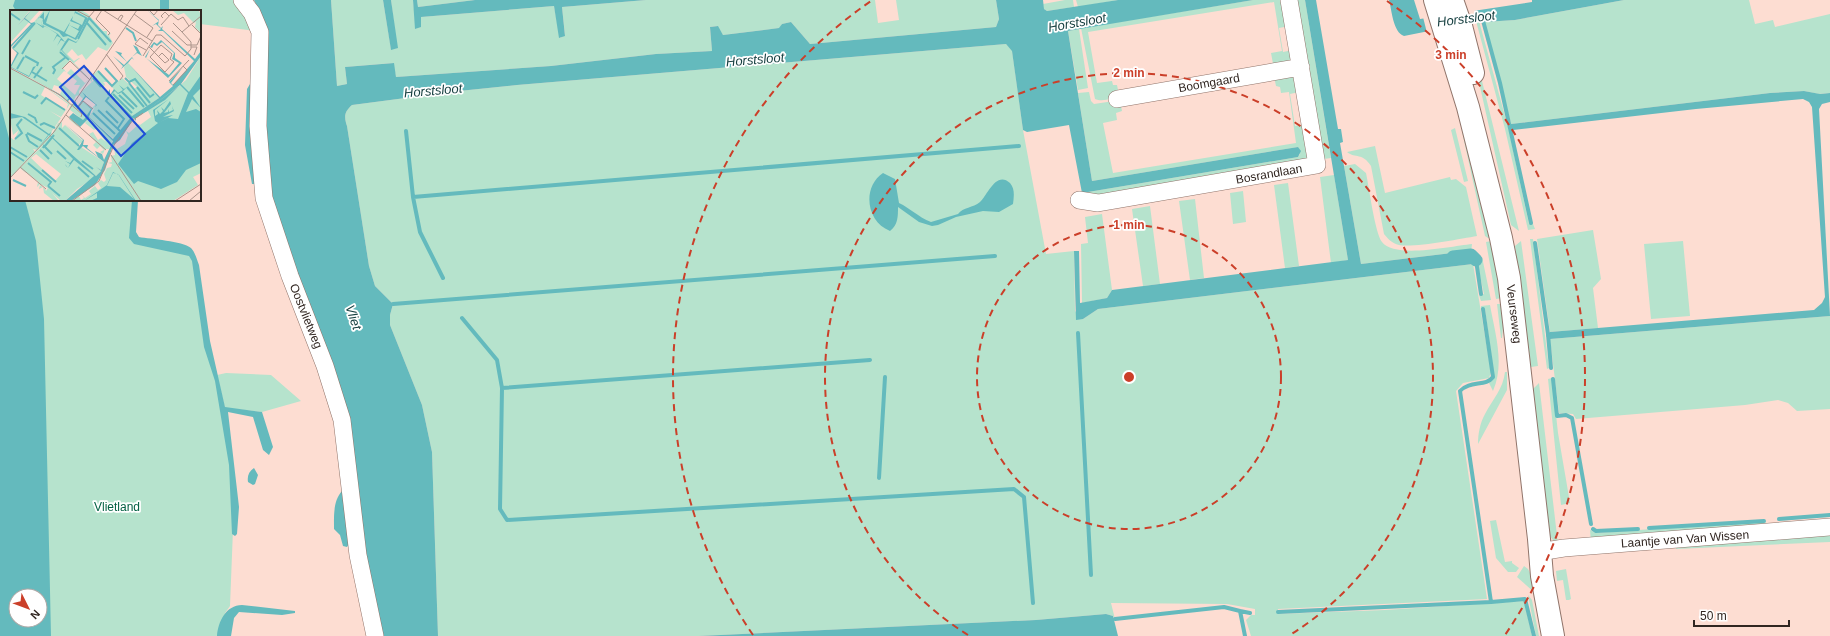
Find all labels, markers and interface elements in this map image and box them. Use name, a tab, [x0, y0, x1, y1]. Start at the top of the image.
water label: Horstsloot	[1436, 7, 1497, 30]
inset map	[10, 10, 201, 201]
water label: Horstsloot	[1047, 10, 1109, 35]
text: 3 min	[1435, 48, 1467, 62]
water label: Horstsloot	[725, 49, 786, 70]
text: 2 min	[1113, 66, 1145, 80]
street label: Boomgaard	[1177, 71, 1241, 95]
water label: Horstsloot	[403, 80, 464, 101]
street label: Bosrandlaan	[1235, 161, 1303, 187]
text: 1 min	[1113, 218, 1145, 232]
street label: Oostvlietweg	[287, 282, 325, 350]
street label: Veurseweg	[1503, 284, 1525, 344]
water label: Vliet	[342, 303, 365, 333]
centre of rings	[1122, 370, 1136, 384]
park label: Vlietland	[94, 500, 140, 514]
street label: Laantje van Van Wissen	[1620, 528, 1750, 550]
north arrow	[8, 588, 48, 628]
scale bar	[1694, 602, 1789, 628]
text: N	[28, 608, 43, 622]
text: 50 m	[1700, 609, 1727, 623]

